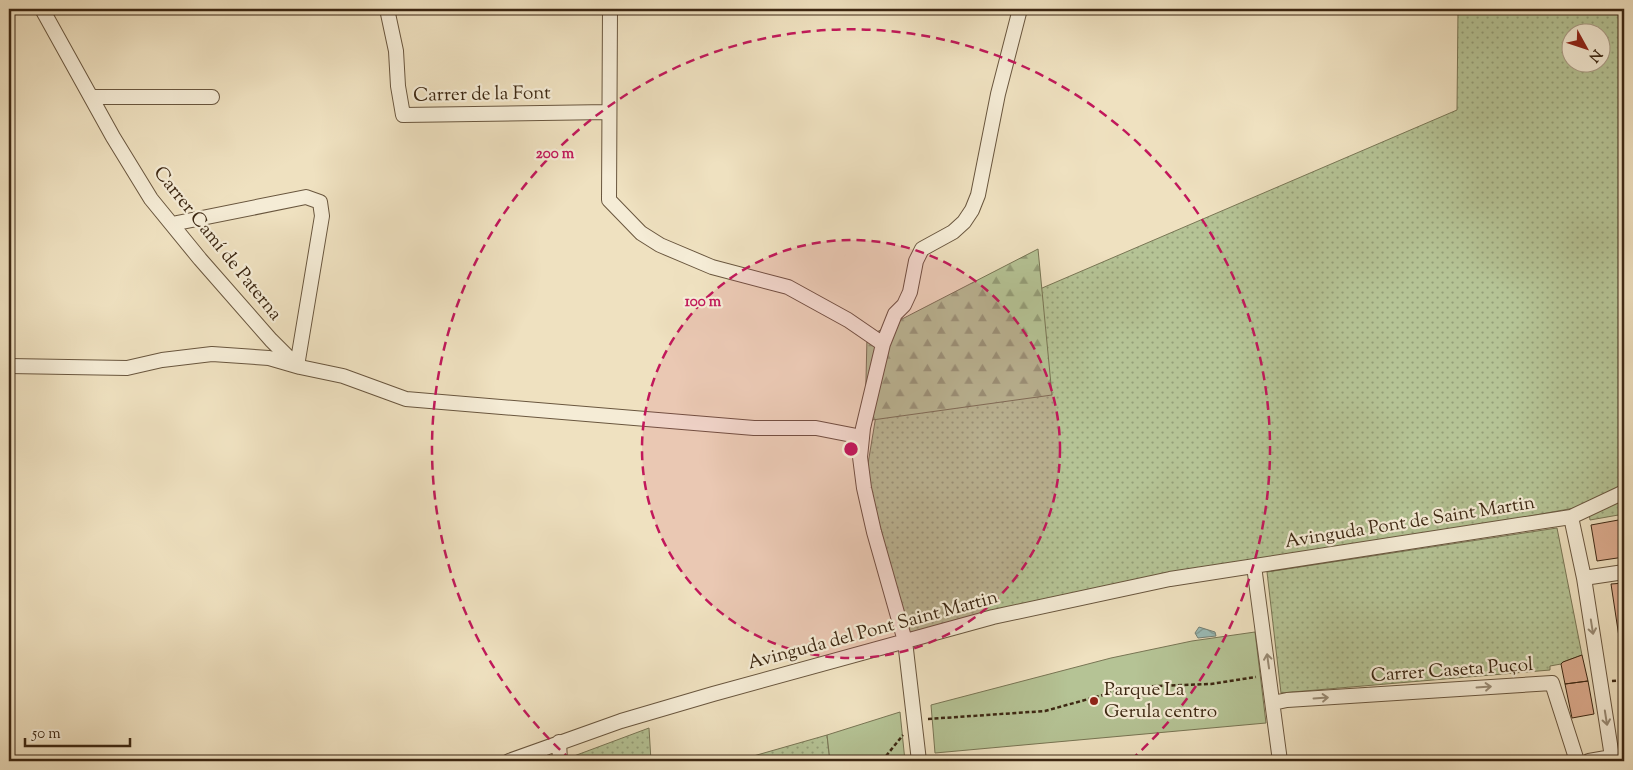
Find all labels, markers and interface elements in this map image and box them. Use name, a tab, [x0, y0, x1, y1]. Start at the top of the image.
north arrow	[1560, 22, 1610, 72]
text: N	[1583, 44, 1606, 66]
street label: Carrer de la Font	[413, 80, 551, 110]
text: 200 m	[536, 144, 575, 165]
street label: Carrer Camí de Paterna	[146, 161, 288, 327]
text: 100 m	[685, 292, 722, 313]
centre of rings	[842, 440, 860, 458]
street label: Avinguda Pont de Saint Martin	[1283, 490, 1537, 556]
street label: Avinguda del Pont Saint Martin	[745, 585, 1001, 677]
one-way arrow	[1587, 618, 1597, 634]
street label: Carrer Caseta Puçol	[1370, 652, 1534, 690]
one-way arrow	[1263, 653, 1273, 669]
place label: Parque La Gerula centro	[1104, 677, 1217, 726]
one-way arrow	[1475, 683, 1491, 692]
one-way arrow	[1313, 693, 1329, 703]
marker: Parque La Gerula centro	[1088, 695, 1100, 707]
one-way arrow	[1602, 709, 1612, 725]
scale bar	[25, 715, 130, 747]
text: 50 m	[31, 724, 61, 745]

